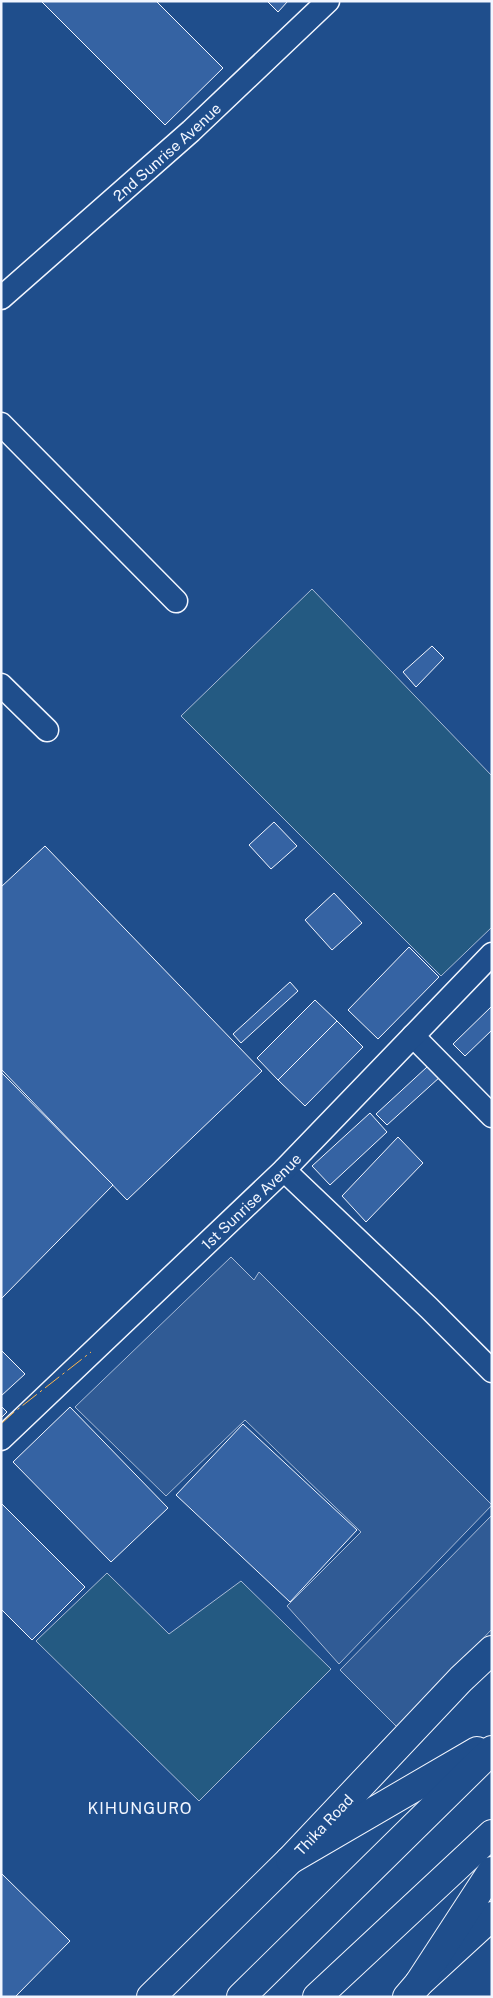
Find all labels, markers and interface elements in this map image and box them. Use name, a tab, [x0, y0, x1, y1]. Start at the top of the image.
street label: 2nd Sunrise Avenue	[109, 99, 224, 204]
street label: 1st Sunrise Avenue	[198, 1150, 304, 1253]
street label: Thika Road	[291, 1791, 356, 1858]
district label: KIHUNGURO	[87, 1799, 193, 1818]

